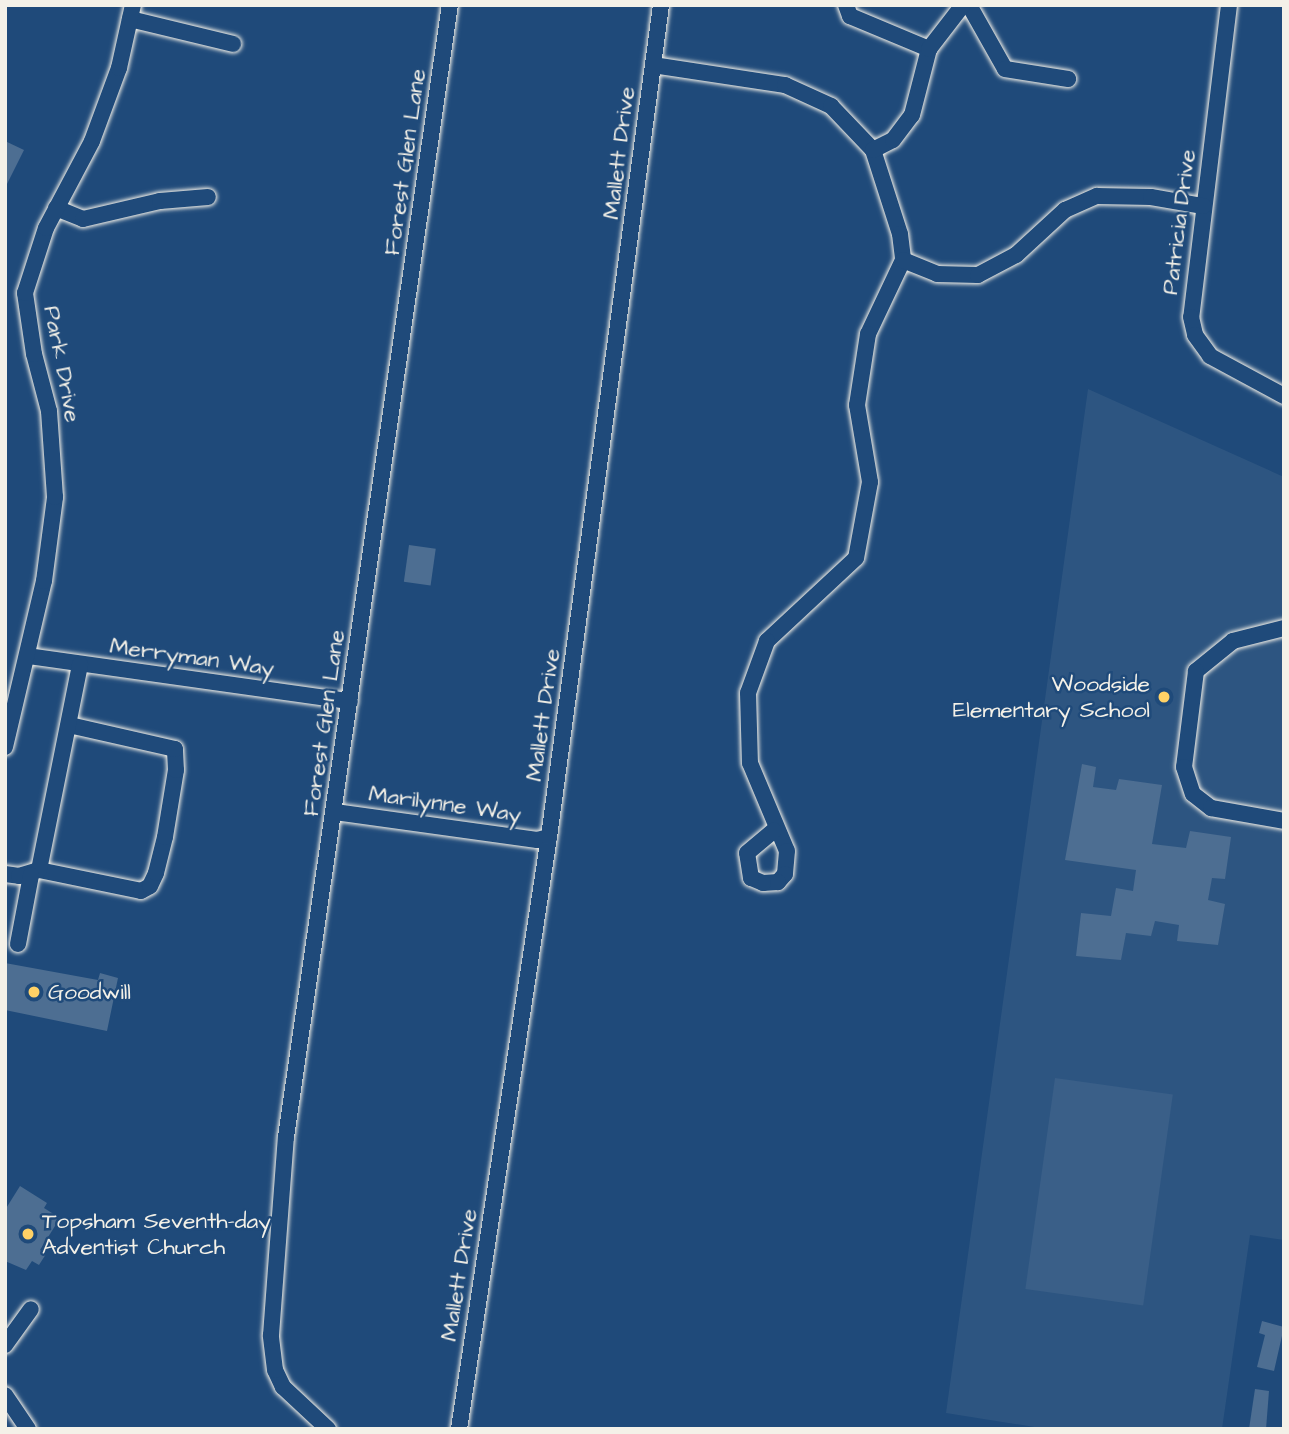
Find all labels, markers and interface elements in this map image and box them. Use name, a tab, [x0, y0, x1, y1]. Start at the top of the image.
street label: Forest Glen Lane	[378, 67, 432, 257]
street label: Mallett Drive	[597, 85, 641, 221]
street label: Patricia Drive	[1156, 148, 1202, 296]
street label: Park Drive	[37, 304, 87, 424]
street label: Forest Glen Lane	[297, 628, 351, 818]
street label: Merryman Way	[108, 632, 276, 682]
street label: Mallett Drive	[520, 647, 566, 783]
place label: Woodside Elementary School	[953, 670, 1150, 724]
marker: Woodside Elementary School	[1156, 689, 1172, 705]
street label: Marilynne Way	[367, 780, 523, 828]
place label: Goodwill	[48, 978, 131, 1006]
marker: Goodwill	[26, 984, 42, 1000]
place label: Topsham Seventh-day Adventist Church	[42, 1207, 271, 1261]
street label: Mallett Drive	[435, 1207, 483, 1343]
marker: Topsham Seventh-day Adventist Church	[20, 1226, 36, 1242]

